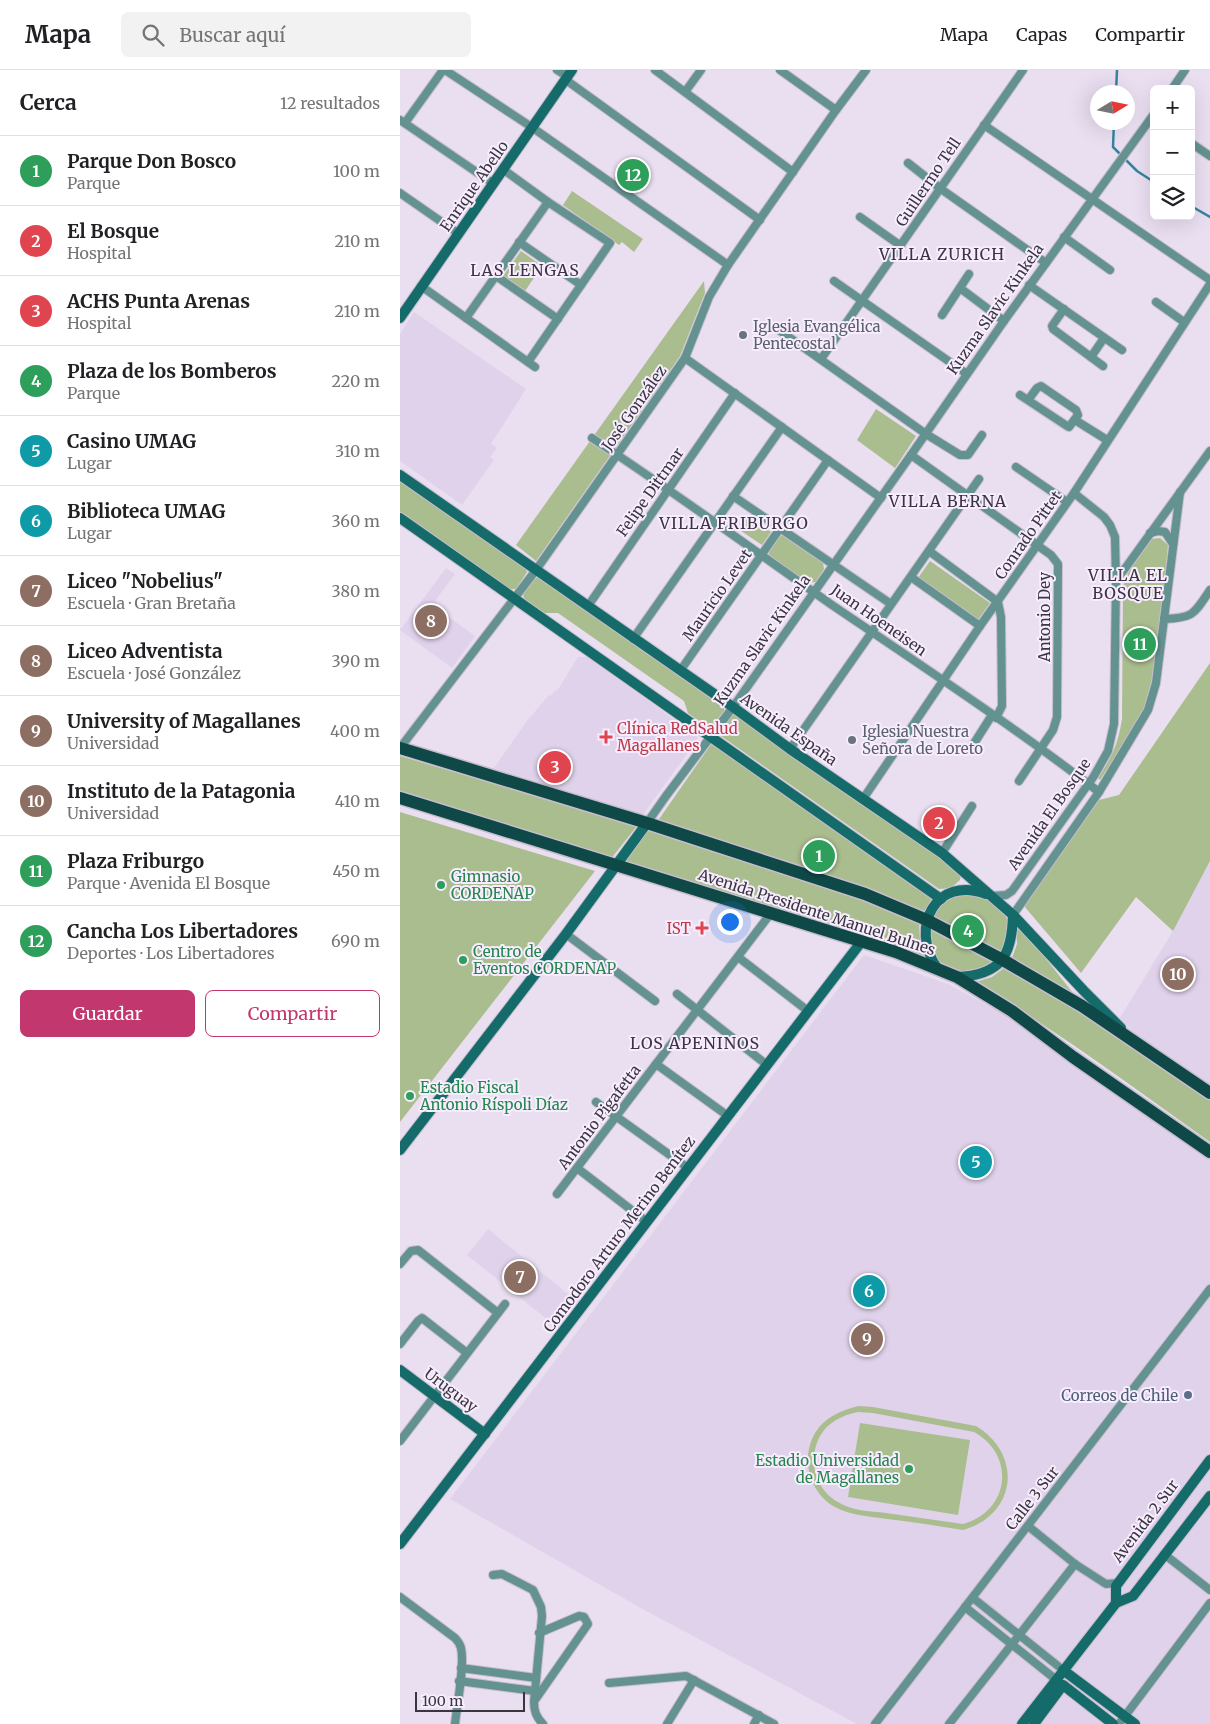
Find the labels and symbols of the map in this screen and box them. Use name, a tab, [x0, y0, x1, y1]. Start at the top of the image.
north arrow	[1090, 85, 1135, 130]
street label: Guillermo Tell	[891, 134, 965, 230]
street label: Enrique Abello	[436, 137, 512, 235]
pin: 12	[617, 156, 649, 194]
street label: Kuzma Slavic Kinkela	[943, 240, 1047, 378]
district label: VILLA ZURICH	[878, 244, 1005, 264]
district label: LAS LENGAS	[470, 260, 580, 280]
place label: Iglesia Evangélica Pentecostal	[753, 317, 881, 353]
marker: Iglesia Evangélica Pentecostal	[737, 329, 749, 341]
street label: José González	[597, 362, 670, 455]
street label: Felipe Dittmar	[612, 444, 688, 540]
street label: Conrado Pittet	[990, 487, 1066, 583]
district label: VILLA BERNA	[888, 491, 1007, 511]
district label: VILLA FRIBURGO	[658, 513, 809, 533]
street label: Mauricio Levet	[678, 545, 756, 645]
district label: VILLA EL BOSQUE	[1087, 565, 1168, 603]
street label: Kuzma Slavic Kinkela	[710, 571, 814, 709]
street label: Antonio Dey	[1035, 572, 1054, 663]
street label: Juan Hoeneisen	[827, 579, 931, 660]
pin: 8	[415, 602, 447, 640]
pin: 11	[1124, 625, 1156, 663]
street label: Avenida España	[736, 688, 841, 769]
place label: Clínica RedSalud Magallanes	[617, 719, 738, 755]
place label: Iglesia Nuestra Señora de Loreto	[862, 722, 983, 758]
marker: Clínica RedSalud Magallanes	[599, 730, 613, 744]
marker: Iglesia Nuestra Señora de Loreto	[846, 734, 858, 746]
pin: 3	[539, 748, 571, 786]
street label: Avenida El Bosque	[1003, 754, 1095, 874]
pin: 2	[923, 804, 955, 842]
pin: 1	[803, 837, 835, 875]
street label: Avenida Presidente Manuel Bulnes	[695, 864, 938, 959]
place label: Gimnasio CORDENAP	[451, 867, 534, 903]
marker: Gimnasio CORDENAP	[435, 879, 447, 891]
your location	[717, 909, 743, 935]
pin: 4	[952, 912, 984, 950]
place label: IST	[667, 919, 692, 938]
marker: IST	[695, 921, 709, 935]
place label: Centro de Eventos CORDENAP	[473, 942, 616, 978]
marker: Centro de Eventos CORDENAP	[457, 954, 469, 966]
pin: 10	[1162, 955, 1194, 993]
district label: LOS APENINOS	[630, 1033, 760, 1053]
street label: Antonio Pigafetta	[553, 1061, 645, 1174]
place label: Estadio Fiscal Antonio Ríspoli Díaz	[419, 1078, 568, 1114]
marker: Estadio Fiscal Antonio Ríspoli Díaz	[404, 1090, 416, 1102]
street label: Comodoro Arturo Merino Benítez	[539, 1132, 699, 1336]
pin: 5	[960, 1143, 992, 1181]
pin: 7	[504, 1258, 536, 1296]
pin: 6	[853, 1272, 885, 1310]
pin: 9	[851, 1320, 883, 1358]
street label: Uruguay	[421, 1364, 482, 1416]
place label: Correos de Chile	[1061, 1386, 1178, 1405]
marker: Correos de Chile	[1182, 1389, 1194, 1401]
place label: Estadio Universidad de Magallanes	[755, 1451, 899, 1487]
street label: Calle 3 Sur	[1001, 1462, 1063, 1534]
marker: Estadio Universidad de Magallanes	[903, 1463, 915, 1475]
street label: Avenida 2 Sur	[1107, 1476, 1182, 1567]
scale bar	[415, 1689, 525, 1712]

